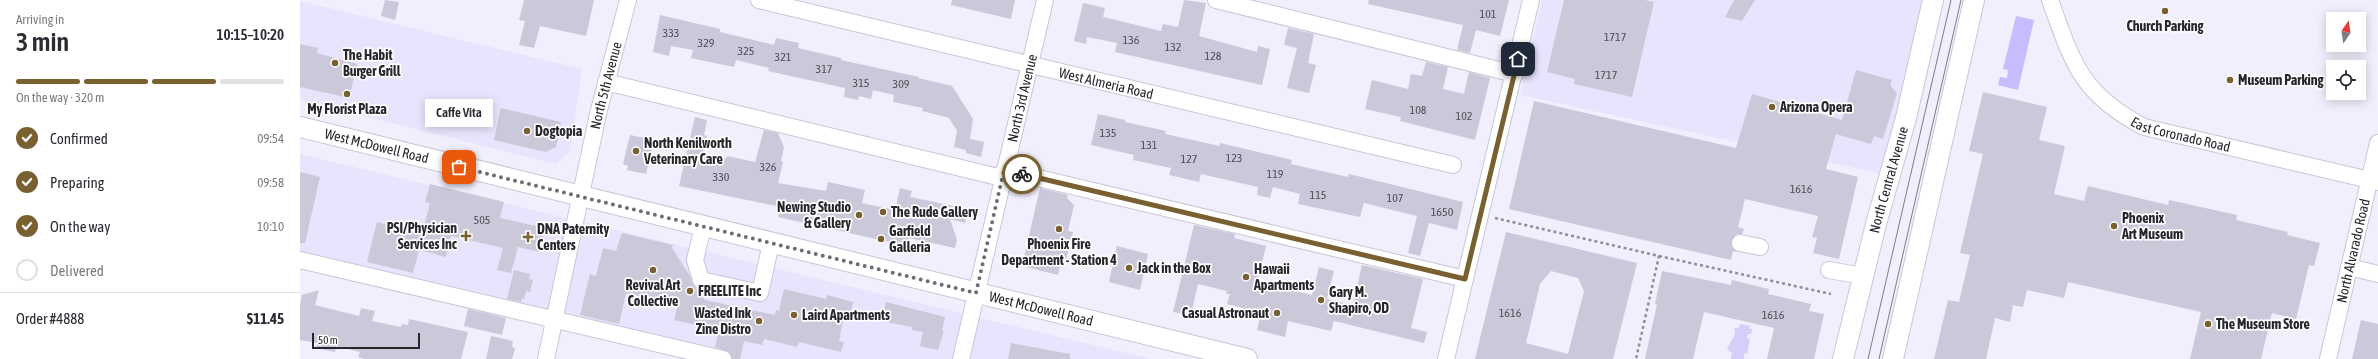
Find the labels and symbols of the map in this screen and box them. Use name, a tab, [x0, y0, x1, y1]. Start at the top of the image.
marker: Church Parking	[2160, 6, 2170, 16]
house number: 101	[1480, 7, 1497, 21]
north arrow	[2326, 12, 2366, 52]
place label: Church Parking	[2126, 18, 2205, 34]
house number: 333	[663, 26, 679, 40]
house number: 1717	[1604, 30, 1627, 44]
house number: 136	[1123, 33, 1140, 47]
house number: 329	[698, 36, 715, 50]
street label: North 5th Avenue	[587, 40, 625, 131]
house number: 132	[1165, 40, 1181, 54]
pin	[1501, 42, 1535, 76]
house number: 325	[738, 44, 754, 58]
place label: The Habit Burger Grill	[343, 47, 401, 79]
house number: 128	[1205, 49, 1222, 63]
house number: 321	[775, 50, 792, 64]
street label: North 3rd Avenue	[1004, 53, 1040, 144]
marker: The Habit Burger Grill	[330, 58, 340, 68]
house number: 317	[816, 62, 833, 76]
street label: West Almeria Road	[1057, 64, 1155, 102]
house number: 1717	[1595, 68, 1618, 82]
place label: Museum Parking	[2238, 72, 2325, 88]
marker: Museum Parking	[2225, 75, 2235, 85]
house number: 315	[853, 76, 869, 90]
house number: 309	[893, 77, 910, 91]
marker: My Florist Plaza	[342, 89, 352, 99]
callout: Caffe Vita	[425, 99, 493, 127]
place label: Arizona Opera	[1779, 99, 1853, 115]
place label: My Florist Plaza	[307, 101, 387, 117]
marker: Arizona Opera	[1767, 102, 1777, 112]
house number: 108	[1410, 103, 1427, 117]
house number: 102	[1456, 109, 1472, 123]
street label: East Coronado Road	[2128, 113, 2232, 155]
place label: Dogtopia	[535, 123, 583, 139]
street label: West McDowell Road	[323, 125, 430, 166]
street label: North Central Avenue	[1866, 125, 1911, 235]
marker: Dogtopia	[522, 126, 532, 136]
house number: 135	[1100, 126, 1116, 140]
place label: North Kenilworth Veterinary Care	[643, 135, 732, 167]
house number: 131	[1141, 138, 1158, 152]
marker: North Kenilworth Veterinary Care	[631, 146, 641, 156]
pin	[442, 150, 476, 184]
house number: 123	[1226, 151, 1242, 165]
house number: 127	[1181, 152, 1198, 166]
courier	[1002, 154, 1042, 194]
house number: 326	[760, 160, 777, 174]
house number: 119	[1267, 167, 1284, 181]
house number: 330	[713, 170, 730, 184]
house number: 1616	[1790, 182, 1813, 196]
house number: 115	[1310, 188, 1326, 202]
house number: 107	[1387, 191, 1404, 205]
street label: North Alvarado Road	[2333, 197, 2373, 305]
place label: Newing Studio & Gallery	[777, 199, 851, 231]
place label: The Rude Gallery	[891, 204, 978, 220]
house number: 1650	[1431, 205, 1454, 219]
marker: The Rude Gallery	[878, 207, 888, 217]
marker: Newing Studio & Gallery	[854, 210, 864, 220]
place label: Phoenix Art Museum	[2121, 210, 2183, 242]
house number: 505	[474, 213, 490, 227]
place label: PSI/Physician Services Inc	[387, 220, 458, 252]
place label: DNA Paternity Centers	[537, 221, 609, 253]
marker: Phoenix Art Museum	[2109, 221, 2119, 231]
place label: Garfield Galleria	[889, 223, 931, 255]
marker: Phoenix Fire Department - Station 4	[1054, 224, 1064, 234]
marker: PSI/Physician Services Inc	[460, 230, 472, 242]
marker: DNA Paternity Centers	[522, 231, 534, 243]
marker: Garfield Galleria	[876, 234, 886, 244]
place label: Phoenix Fire Department - Station 4	[1001, 236, 1117, 268]
place label: Jack in the Box	[1136, 260, 1211, 276]
place label: Hawaii Apartments	[1253, 261, 1314, 293]
marker: Jack in the Box	[1124, 263, 1134, 273]
marker: Revival Art Collective	[648, 265, 658, 275]
marker: Hawaii Apartments	[1241, 272, 1251, 282]
place label: Revival Art Collective	[626, 277, 680, 309]
place label: FREELITE Inc	[698, 283, 762, 299]
place label: Gary M. Shapiro, OD	[1329, 284, 1389, 316]
marker: FREELITE Inc	[685, 286, 695, 296]
street label: West McDowell Road	[987, 288, 1095, 329]
marker: Gary M. Shapiro, OD	[1316, 295, 1326, 305]
place label: Wasted Ink Zine Distro	[694, 305, 752, 337]
place label: Casual Astronaut	[1182, 305, 1269, 321]
house number: 1616	[1499, 306, 1522, 320]
place label: Laird Apartments	[802, 307, 890, 323]
marker: Casual Astronaut	[1272, 308, 1282, 318]
house number: 1616	[1762, 308, 1785, 322]
marker: Laird Apartments	[789, 310, 799, 320]
marker: Wasted Ink Zine Distro	[754, 316, 764, 326]
place label: The Museum Store	[2216, 316, 2310, 332]
marker: The Museum Store	[2203, 319, 2213, 329]
scale bar	[312, 331, 420, 350]

